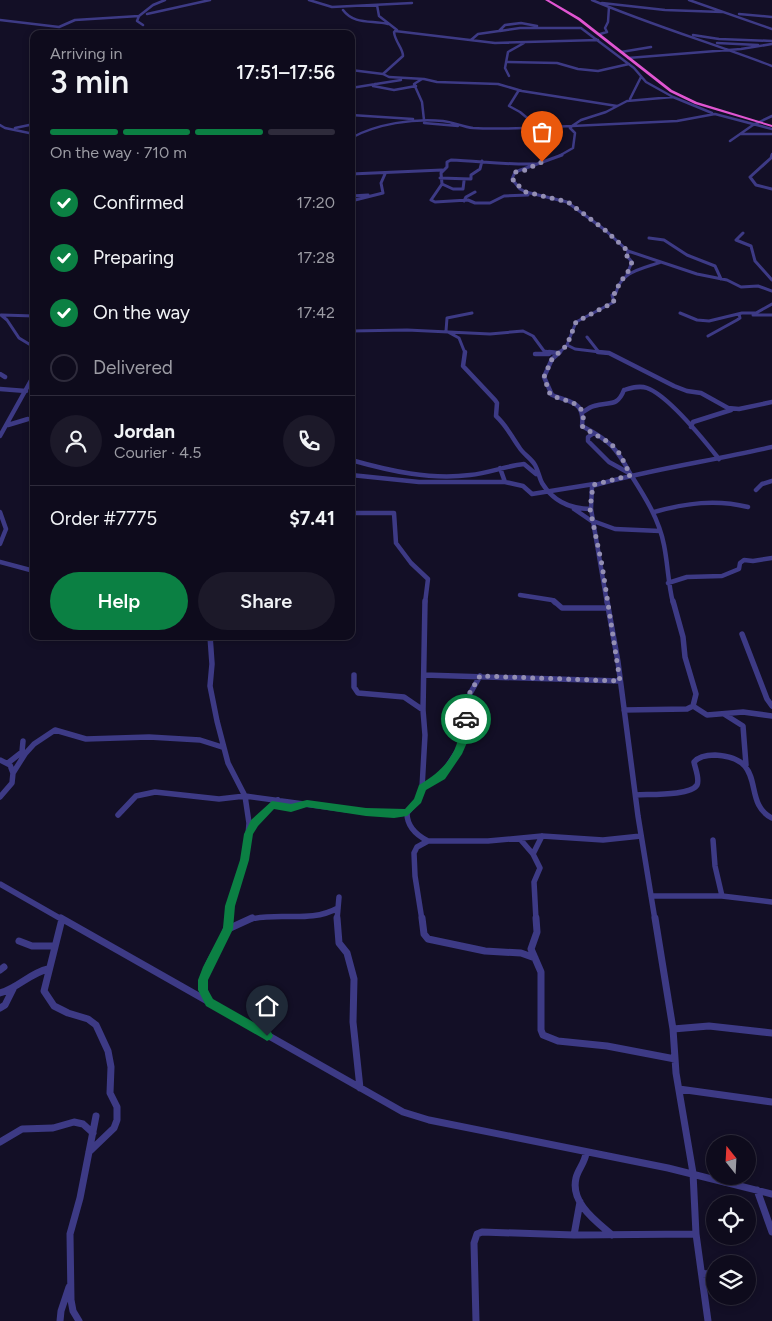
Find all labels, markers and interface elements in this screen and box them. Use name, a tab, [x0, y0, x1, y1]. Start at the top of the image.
text: Arriving in	[50, 44, 122, 63]
text: 17:51–17:56	[236, 61, 335, 84]
text: 3 min	[50, 63, 129, 101]
pin	[521, 111, 563, 162]
icon: bag	[528, 118, 556, 146]
text: On the way · 710 m	[50, 143, 187, 162]
icon: check	[50, 189, 78, 217]
text: Confirmed	[93, 191, 184, 214]
text: 17:20	[297, 193, 335, 212]
icon: check	[50, 244, 78, 272]
text: Preparing	[93, 246, 174, 269]
text: 17:28	[297, 248, 335, 267]
icon: check	[50, 299, 78, 327]
text: On the way	[93, 301, 190, 324]
text: 17:42	[297, 303, 335, 322]
text: Delivered	[93, 356, 173, 379]
button: person	[50, 415, 102, 467]
button: phone	[283, 415, 335, 467]
text: Jordan	[114, 420, 175, 443]
text: Courier · 4.5	[114, 443, 201, 462]
text: Order #7775	[50, 507, 157, 530]
text: $7.41	[289, 507, 335, 530]
button: Help	[50, 572, 188, 630]
button: Share	[198, 572, 335, 630]
courier	[441, 694, 491, 744]
icon: car	[452, 705, 480, 733]
pin	[246, 985, 288, 1036]
icon: home	[253, 992, 281, 1020]
north arrow	[706, 1135, 756, 1185]
map controls	[706, 1135, 756, 1305]
button: locate	[706, 1195, 756, 1245]
button: layers	[706, 1255, 756, 1305]

